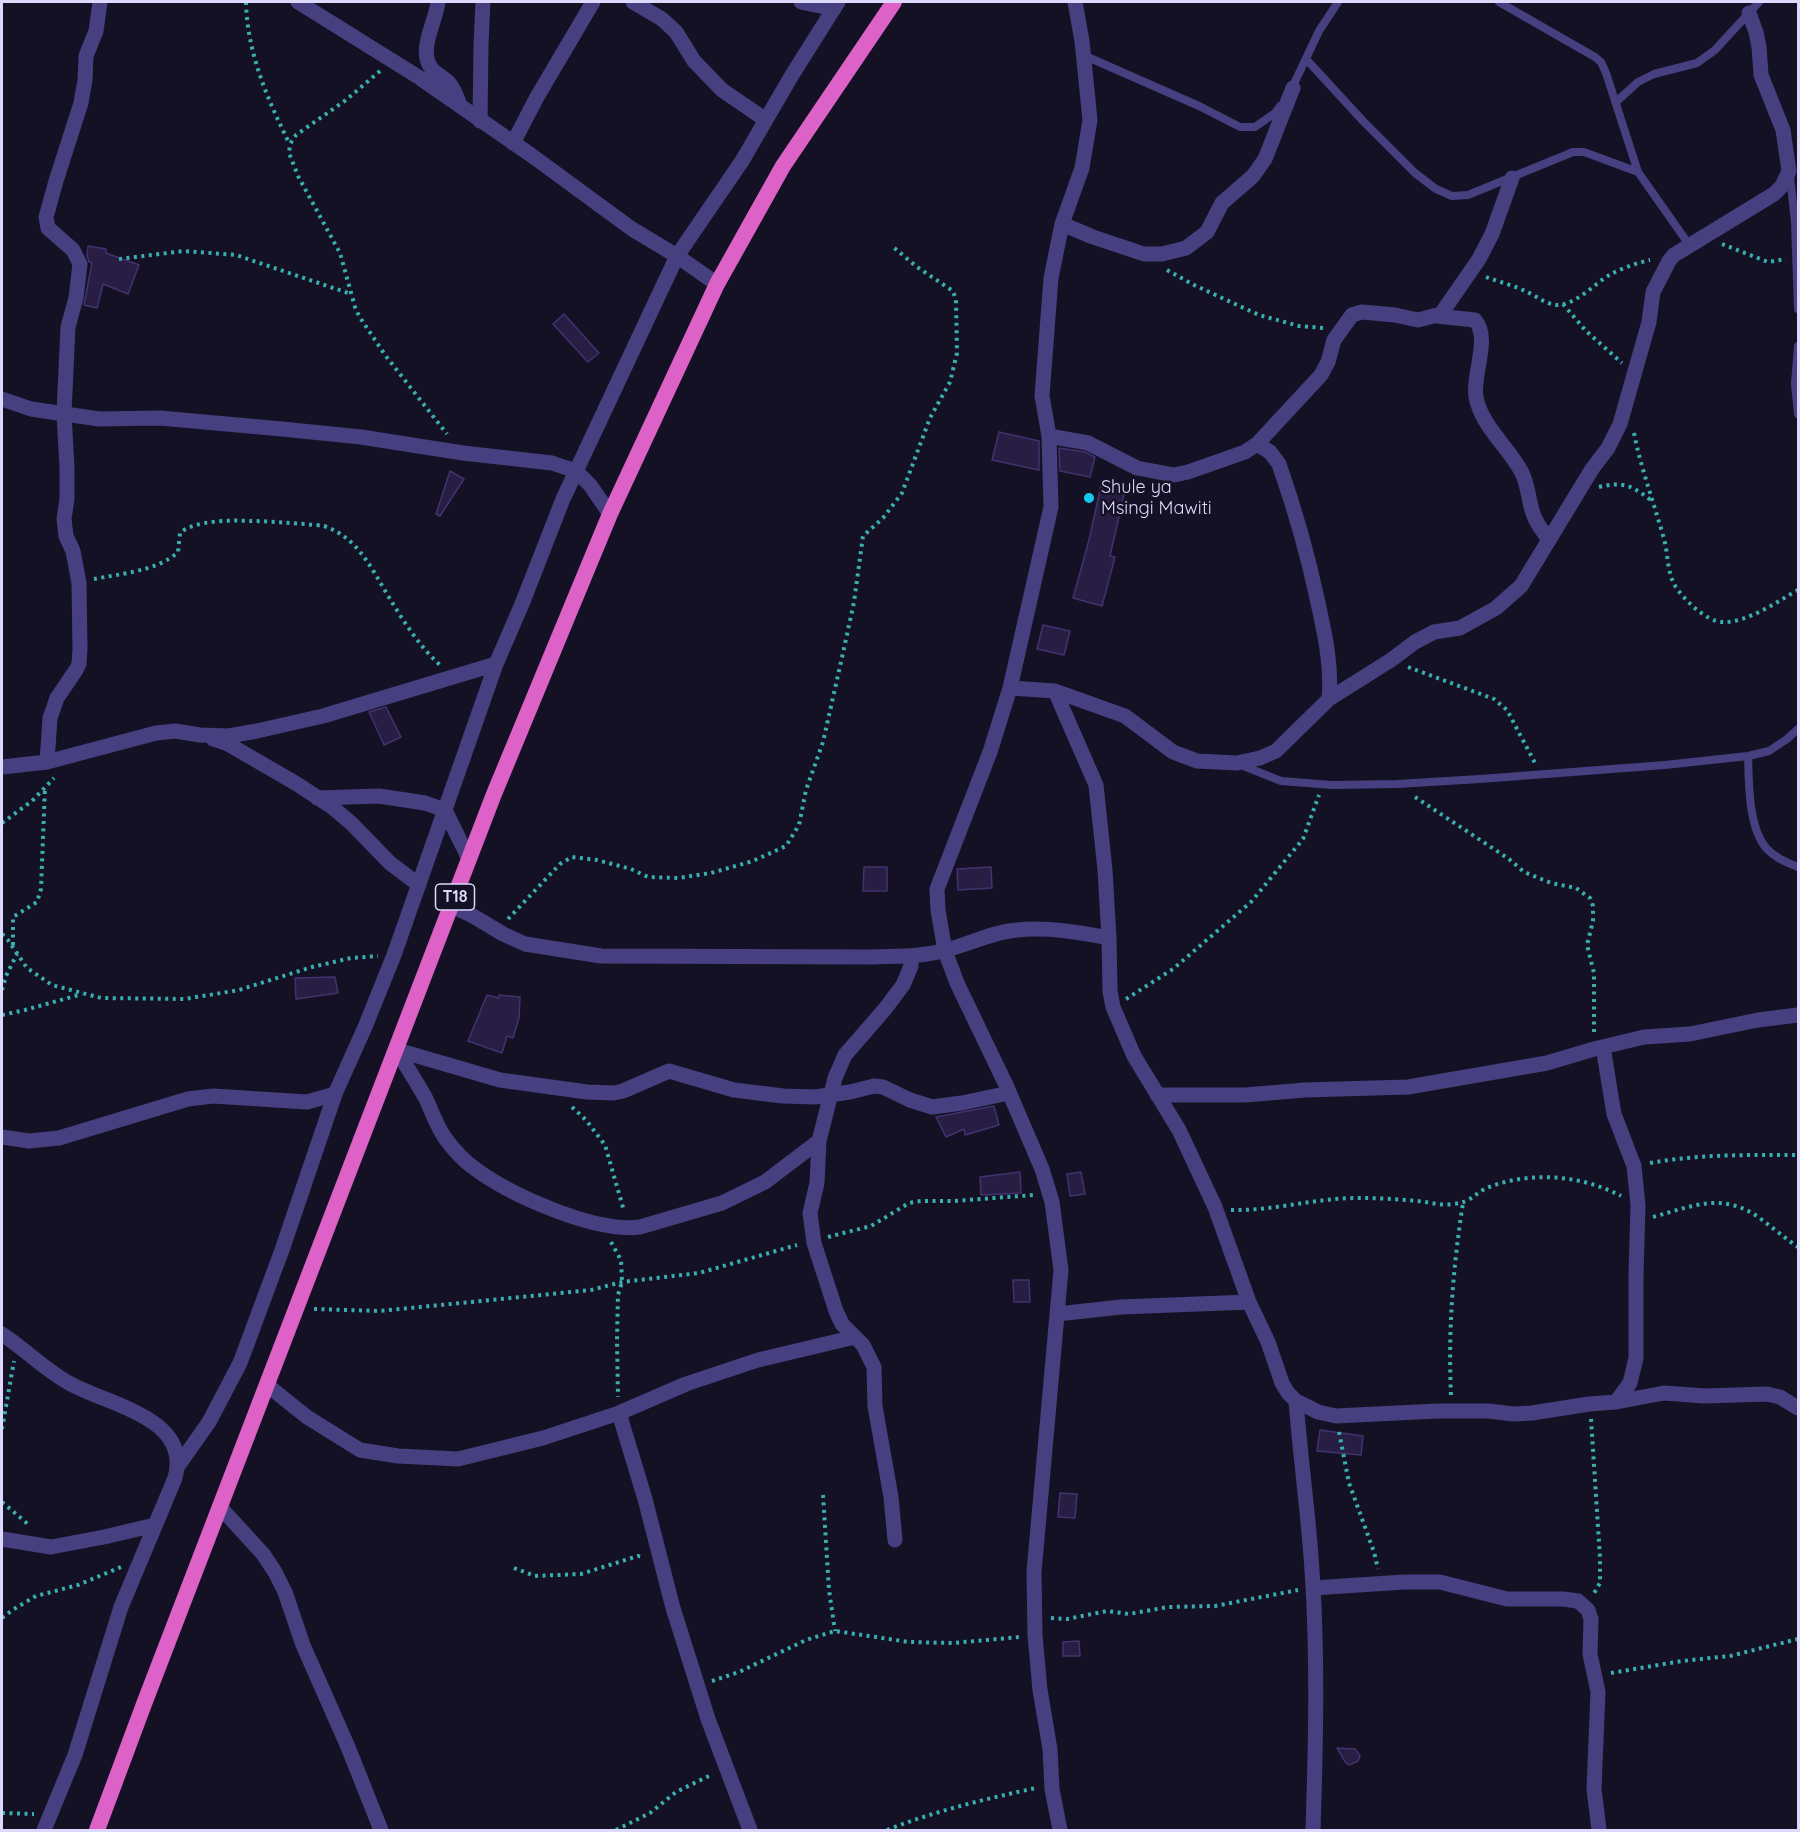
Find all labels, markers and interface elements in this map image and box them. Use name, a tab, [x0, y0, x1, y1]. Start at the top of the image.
place label: Shule ya Msingi Mawiti	[1101, 477, 1212, 520]
marker: Shule ya Msingi Mawiti	[1082, 491, 1096, 505]
road number: T18	[436, 884, 474, 910]

